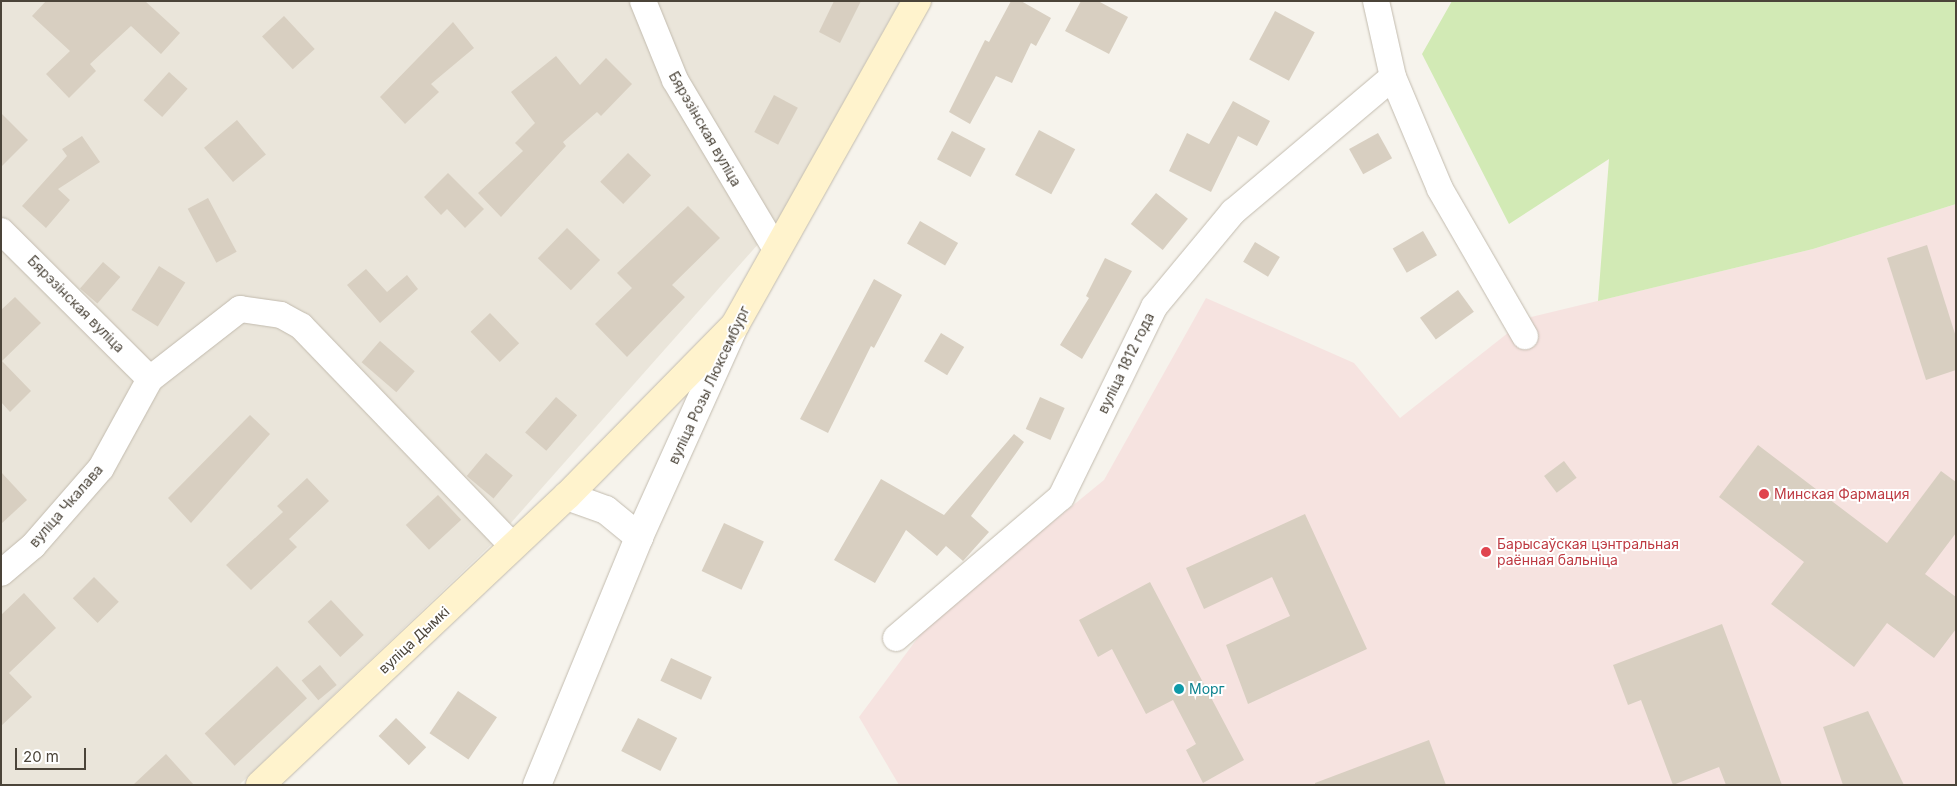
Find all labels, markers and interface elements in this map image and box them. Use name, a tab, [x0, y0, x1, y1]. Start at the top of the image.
street label: Бярэзінская вуліца	[665, 69, 745, 189]
street label: Бярэзінская вуліца	[24, 252, 128, 356]
street label: вуліца Розы Люксембург	[665, 303, 753, 467]
street label: вуліца 1812 года	[1094, 310, 1158, 416]
street label: вуліца Чкалава	[26, 461, 106, 551]
place label: Минская Фармация	[1774, 486, 1909, 502]
marker: Минская Фармация	[1758, 488, 1770, 500]
place label: Барысаўская цэнтральная раённая бальніца	[1497, 536, 1679, 568]
marker: Барысаўская цэнтральная раённая бальніца	[1479, 545, 1493, 559]
street label: вуліца Дымкі	[375, 603, 453, 677]
place label: Морг	[1189, 681, 1225, 697]
marker: Морг	[1173, 683, 1185, 695]
scale bar	[18, 738, 89, 770]
text: 20 m	[23, 747, 59, 766]

